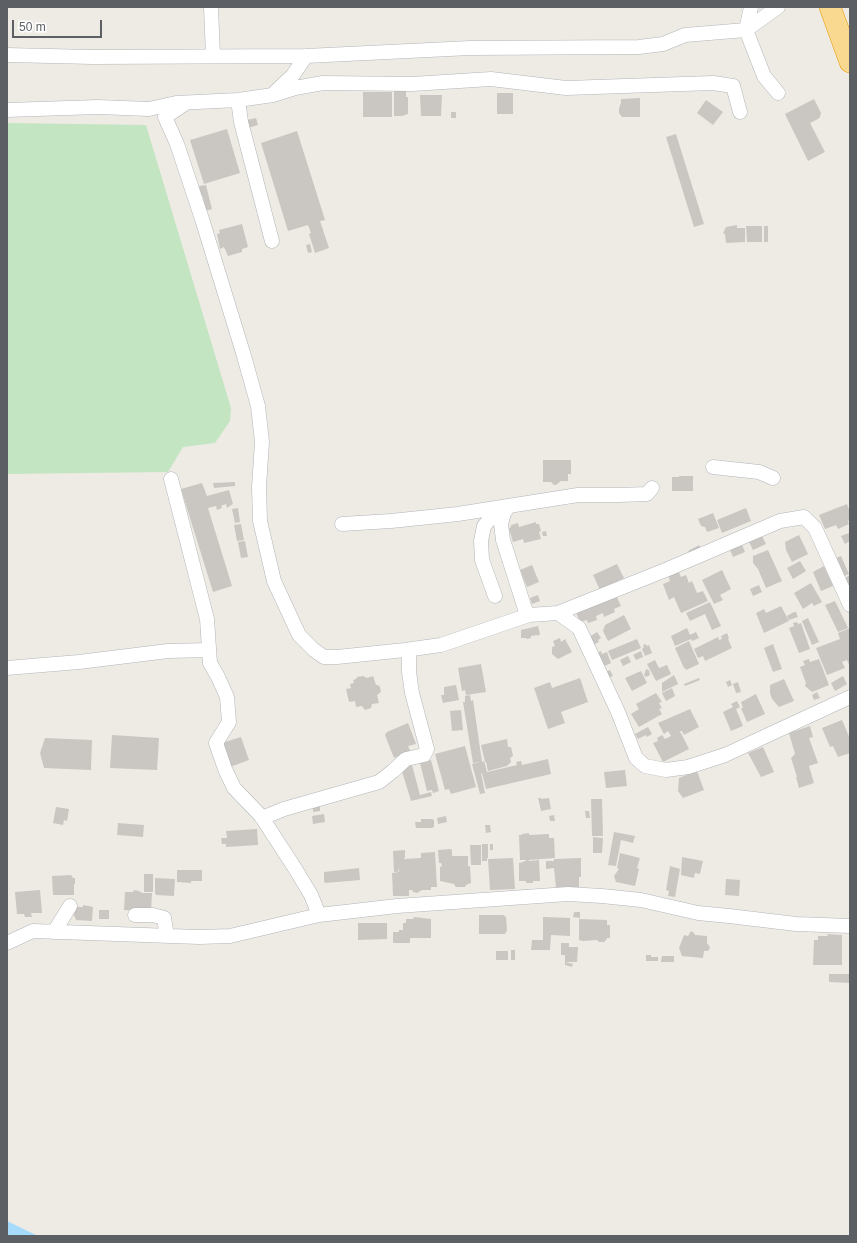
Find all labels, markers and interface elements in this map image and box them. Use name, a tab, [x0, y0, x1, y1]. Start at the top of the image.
scale bar	[14, 12, 104, 38]
text: 50 m	[19, 20, 46, 34]

